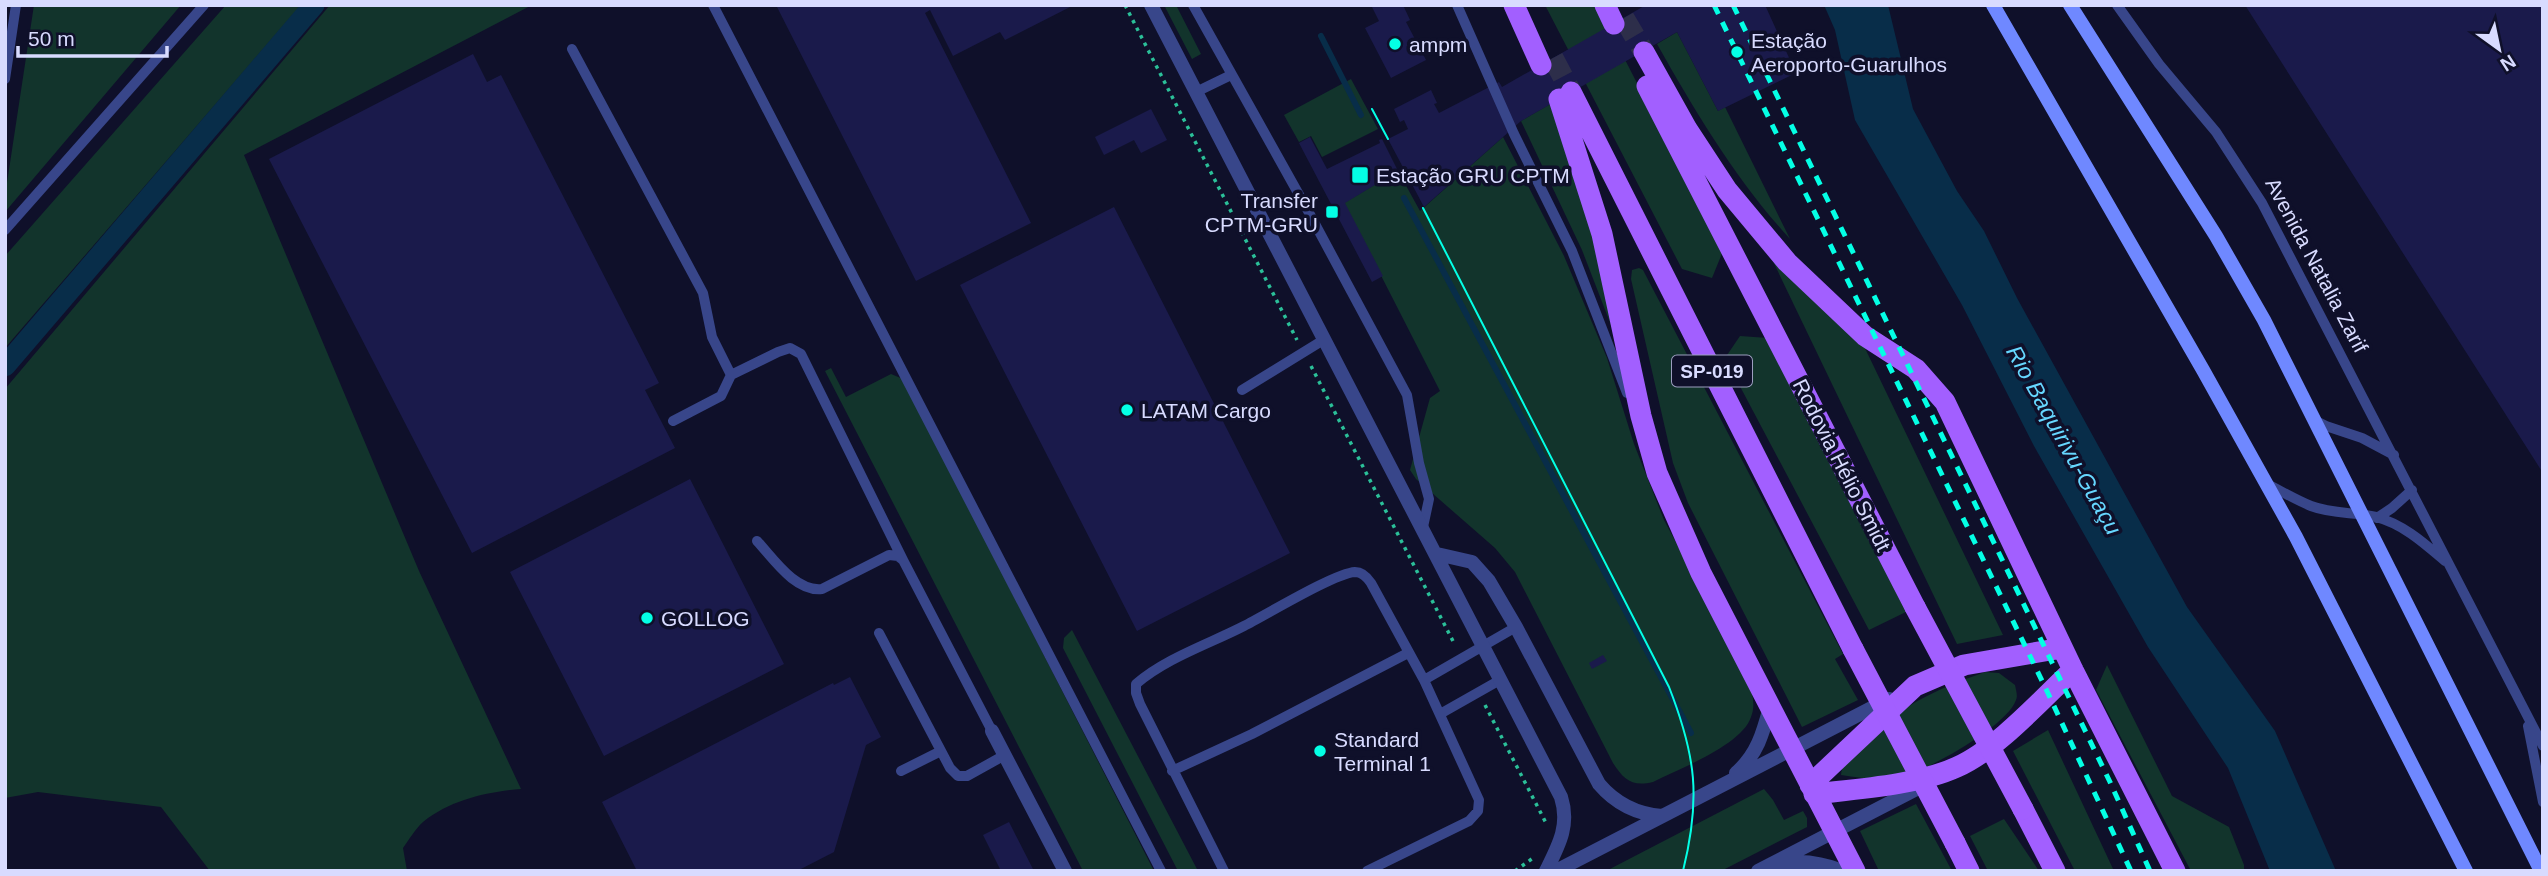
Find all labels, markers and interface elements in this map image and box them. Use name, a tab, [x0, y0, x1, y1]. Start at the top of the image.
scale bar	[18, 14, 166, 58]
north arrow	[2464, 14, 2534, 84]
text: 50 m	[28, 27, 75, 50]
place label: Estação Aeroporto-Guarulhos	[1751, 29, 1947, 76]
place label: ampm	[1409, 33, 1467, 56]
marker: ampm	[1387, 36, 1403, 52]
marker: Estação Aeroporto-Guarulhos	[1729, 44, 1745, 60]
text: N	[2497, 50, 2519, 75]
place label: Estação GRU CPTM	[1376, 164, 1570, 187]
marker: Estação GRU CPTM	[1350, 165, 1370, 185]
street label: Avenida Natalia Zarif	[2261, 174, 2373, 356]
place label: Transfer CPTM-GRU	[1205, 189, 1318, 236]
marker: Transfer CPTM-GRU	[1324, 204, 1340, 220]
water label: Rio Baquirivu-Guaçu	[2001, 341, 2127, 539]
road number: SP-019	[1672, 356, 1752, 386]
street label: Rodovia Hélio Smidt	[1789, 375, 1896, 555]
place label: LATAM Cargo	[1141, 399, 1271, 422]
marker: LATAM Cargo	[1119, 402, 1135, 418]
place label: GOLLOG	[661, 607, 750, 630]
marker: GOLLOG	[639, 610, 655, 626]
place label: Standard Terminal 1	[1334, 728, 1431, 775]
marker: Standard Terminal 1	[1312, 743, 1328, 759]

